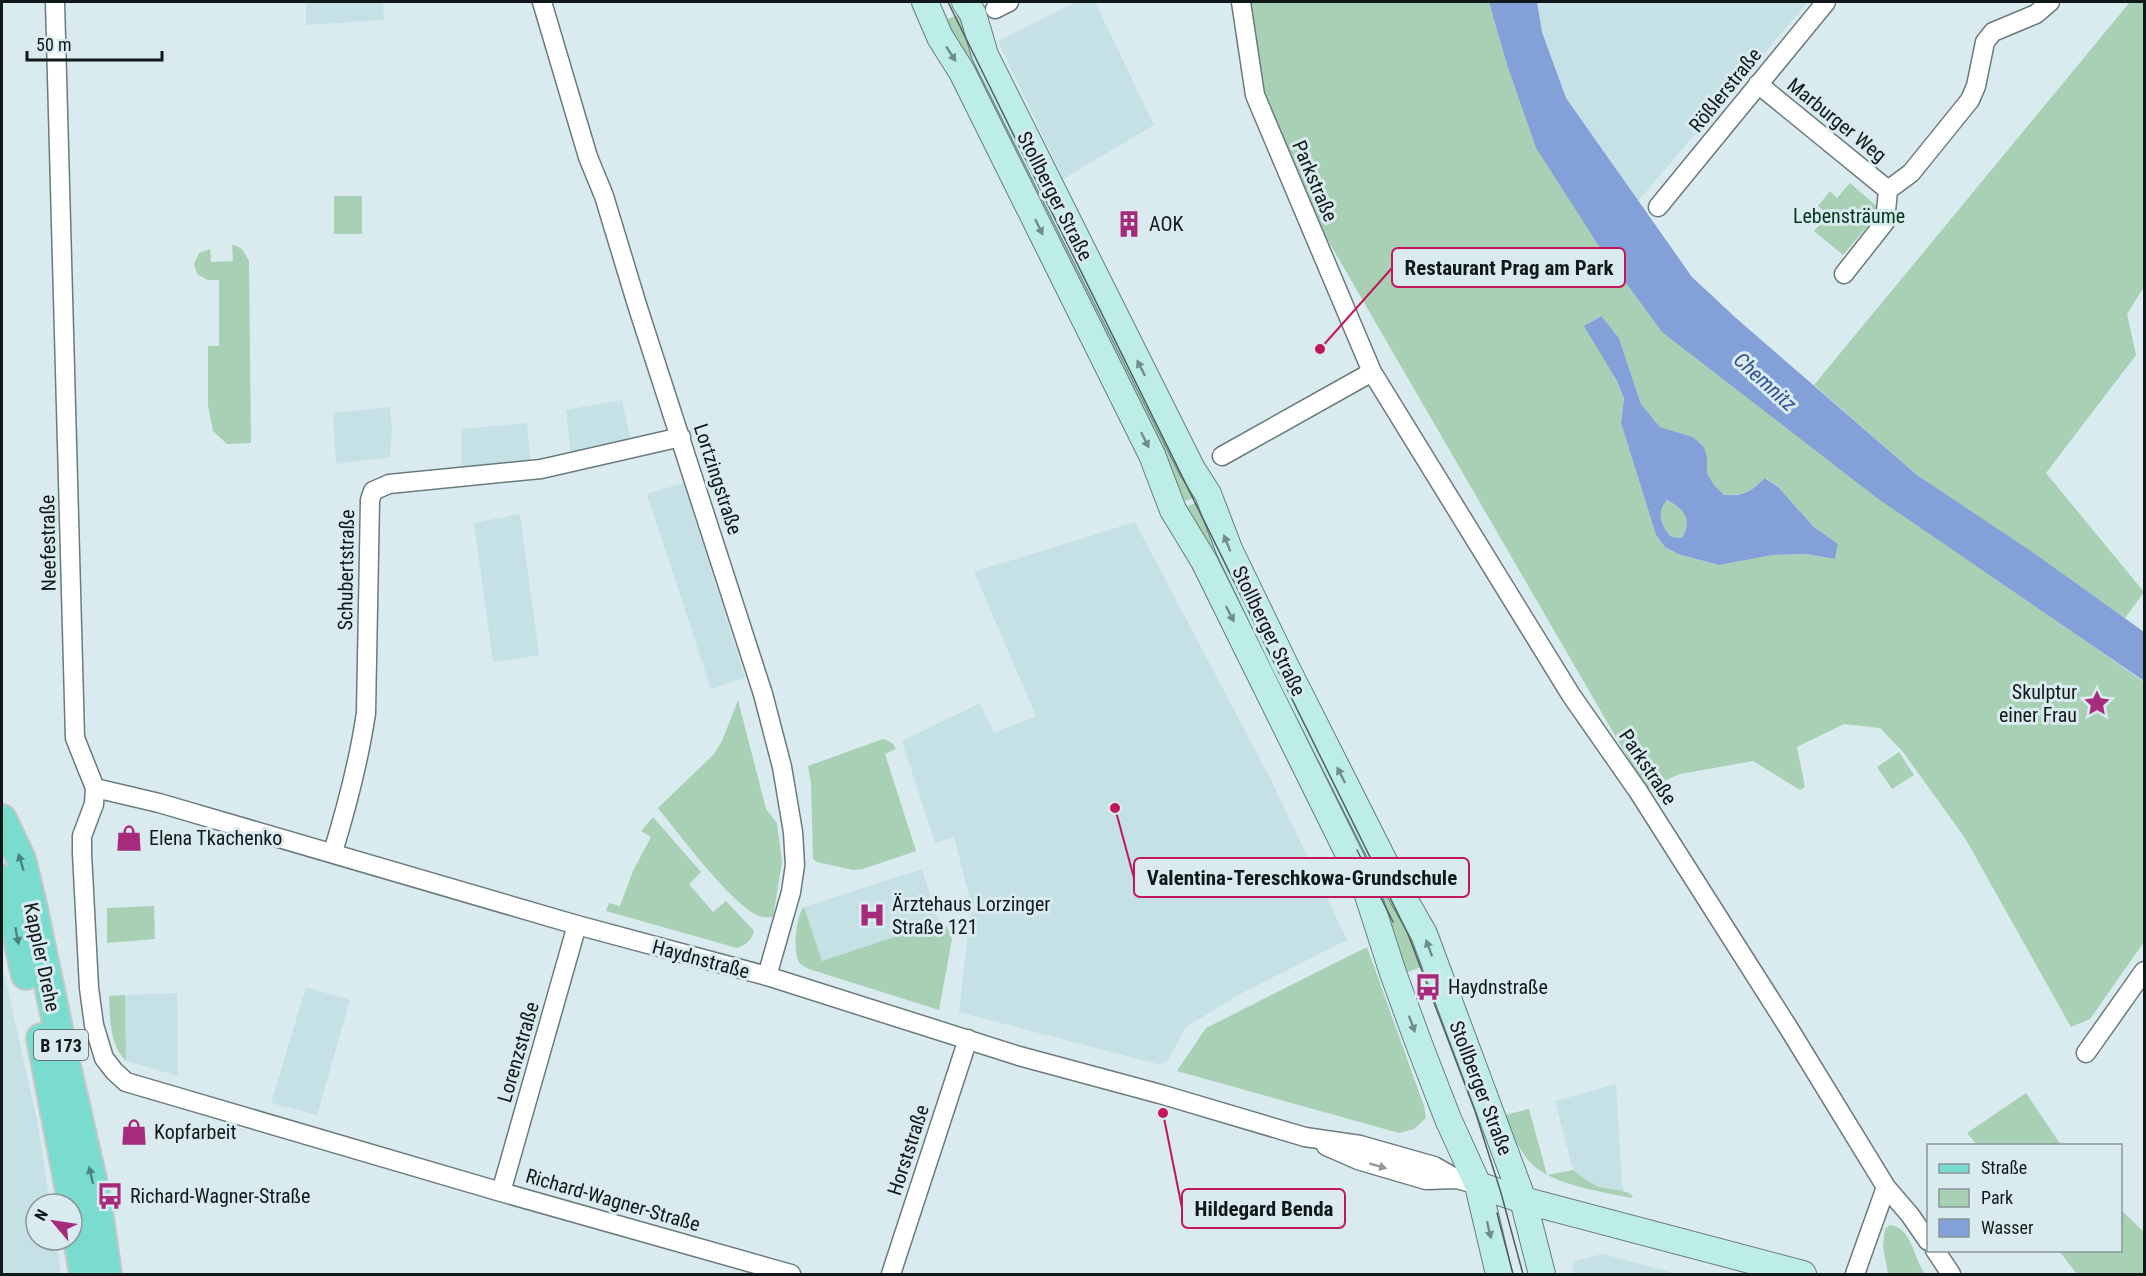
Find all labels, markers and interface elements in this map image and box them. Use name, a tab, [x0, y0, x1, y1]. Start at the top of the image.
scale bar	[27, 24, 162, 62]
text: 50 m	[36, 34, 71, 55]
street label: Rößlerstraße	[1684, 43, 1766, 137]
one-way arrow	[945, 46, 956, 62]
street label: Marburger Weg	[1783, 73, 1891, 167]
street label: Stollberger Straße	[1012, 127, 1098, 265]
street label: Parkstraße	[1287, 137, 1343, 225]
park label: Lebensträume	[1793, 204, 1905, 228]
building icon: AOK	[1114, 209, 1144, 239]
place label: AOK	[1149, 212, 1183, 236]
one-way arrow	[1035, 219, 1044, 236]
callout: Restaurant Prag am Park	[1392, 248, 1625, 287]
text: Restaurant Prag am Park	[1405, 256, 1614, 280]
water label: Chemnitz	[1729, 348, 1801, 416]
one-way arrow	[1137, 360, 1146, 377]
street label: Lortzingstraße	[689, 421, 747, 537]
one-way arrow	[1140, 431, 1149, 448]
street label: Neefestraße	[35, 494, 61, 592]
street label: Schubertstraße	[333, 509, 359, 631]
one-way arrow	[1222, 534, 1231, 552]
street label: Stollberger Straße	[1227, 562, 1311, 700]
one-way arrow	[1226, 606, 1235, 623]
place label: Skulptur einer Frau	[1999, 680, 2077, 727]
place icon: Skulptur einer Frau	[2082, 688, 2112, 718]
street label: Parkstraße	[1614, 725, 1682, 809]
one-way arrow	[1336, 766, 1345, 783]
shop icon: Elena Tkachenko	[114, 823, 144, 853]
place label: Elena Tkachenko	[149, 826, 282, 850]
one-way arrow	[16, 853, 25, 871]
callout: Valentina-Tereschkowa-Grundschule	[1134, 858, 1469, 897]
text: Valentina-Tereschkowa-Grundschule	[1147, 866, 1457, 890]
place label: Ärztehaus Lorzinger Straße 121	[892, 892, 1050, 939]
street label: Kappler Drehe	[19, 900, 65, 1014]
hospital icon: Ärztehaus Lorzinger Straße 121	[857, 900, 887, 930]
one-way arrow	[13, 926, 22, 945]
street label: Haydnstraße	[650, 934, 752, 984]
one-way arrow	[1424, 939, 1433, 957]
bus stop icon: Haydnstraße	[1413, 972, 1443, 1002]
place label: Haydnstraße	[1448, 975, 1548, 999]
street label: Lorenzstraße	[492, 999, 544, 1105]
one-way arrow	[1408, 1015, 1417, 1033]
street label: Stollberger Straße	[1444, 1018, 1518, 1158]
road number: B 173	[34, 1030, 88, 1060]
street label: Horststraße	[882, 1102, 934, 1198]
shop icon: Kopfarbeit	[119, 1117, 149, 1147]
place label: Kopfarbeit	[154, 1120, 236, 1144]
legend	[1927, 1144, 2122, 1252]
text: Straße	[1981, 1157, 2027, 1178]
one-way arrow	[1369, 1162, 1387, 1171]
street label: Richard-Wagner-Straße	[523, 1164, 703, 1236]
one-way arrow	[86, 1166, 96, 1185]
bus stop icon: Richard-Wagner-Straße	[95, 1181, 125, 1211]
place label: Richard-Wagner-Straße	[130, 1184, 310, 1208]
text: Park	[1981, 1187, 2013, 1208]
callout: Hildegard Benda	[1182, 1189, 1345, 1228]
north arrow	[24, 1192, 84, 1252]
text: Hildegard Benda	[1195, 1197, 1334, 1221]
text: N	[31, 1206, 52, 1224]
text: Wasser	[1981, 1217, 2034, 1238]
one-way arrow	[1484, 1221, 1494, 1239]

